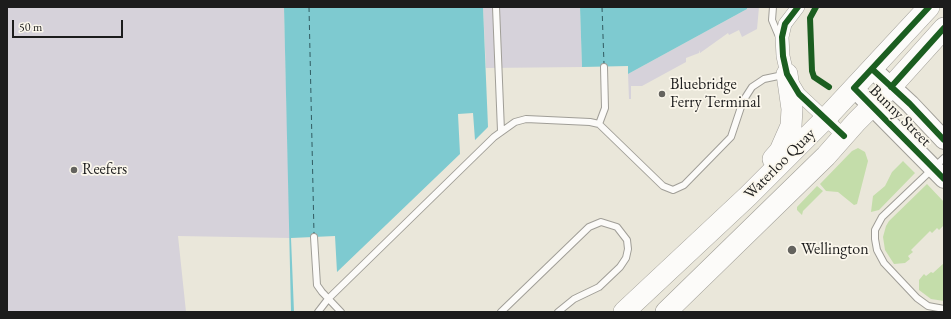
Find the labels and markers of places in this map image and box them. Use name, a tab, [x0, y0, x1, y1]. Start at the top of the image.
place label: Bluebridge Ferry Terminal	[670, 75, 761, 113]
marker: Bluebridge Ferry Terminal	[657, 89, 667, 99]
place label: Reefers	[82, 160, 127, 180]
marker: Reefers	[69, 165, 79, 175]
place label: Wellington	[801, 240, 869, 260]
marker: Wellington	[786, 244, 798, 256]

